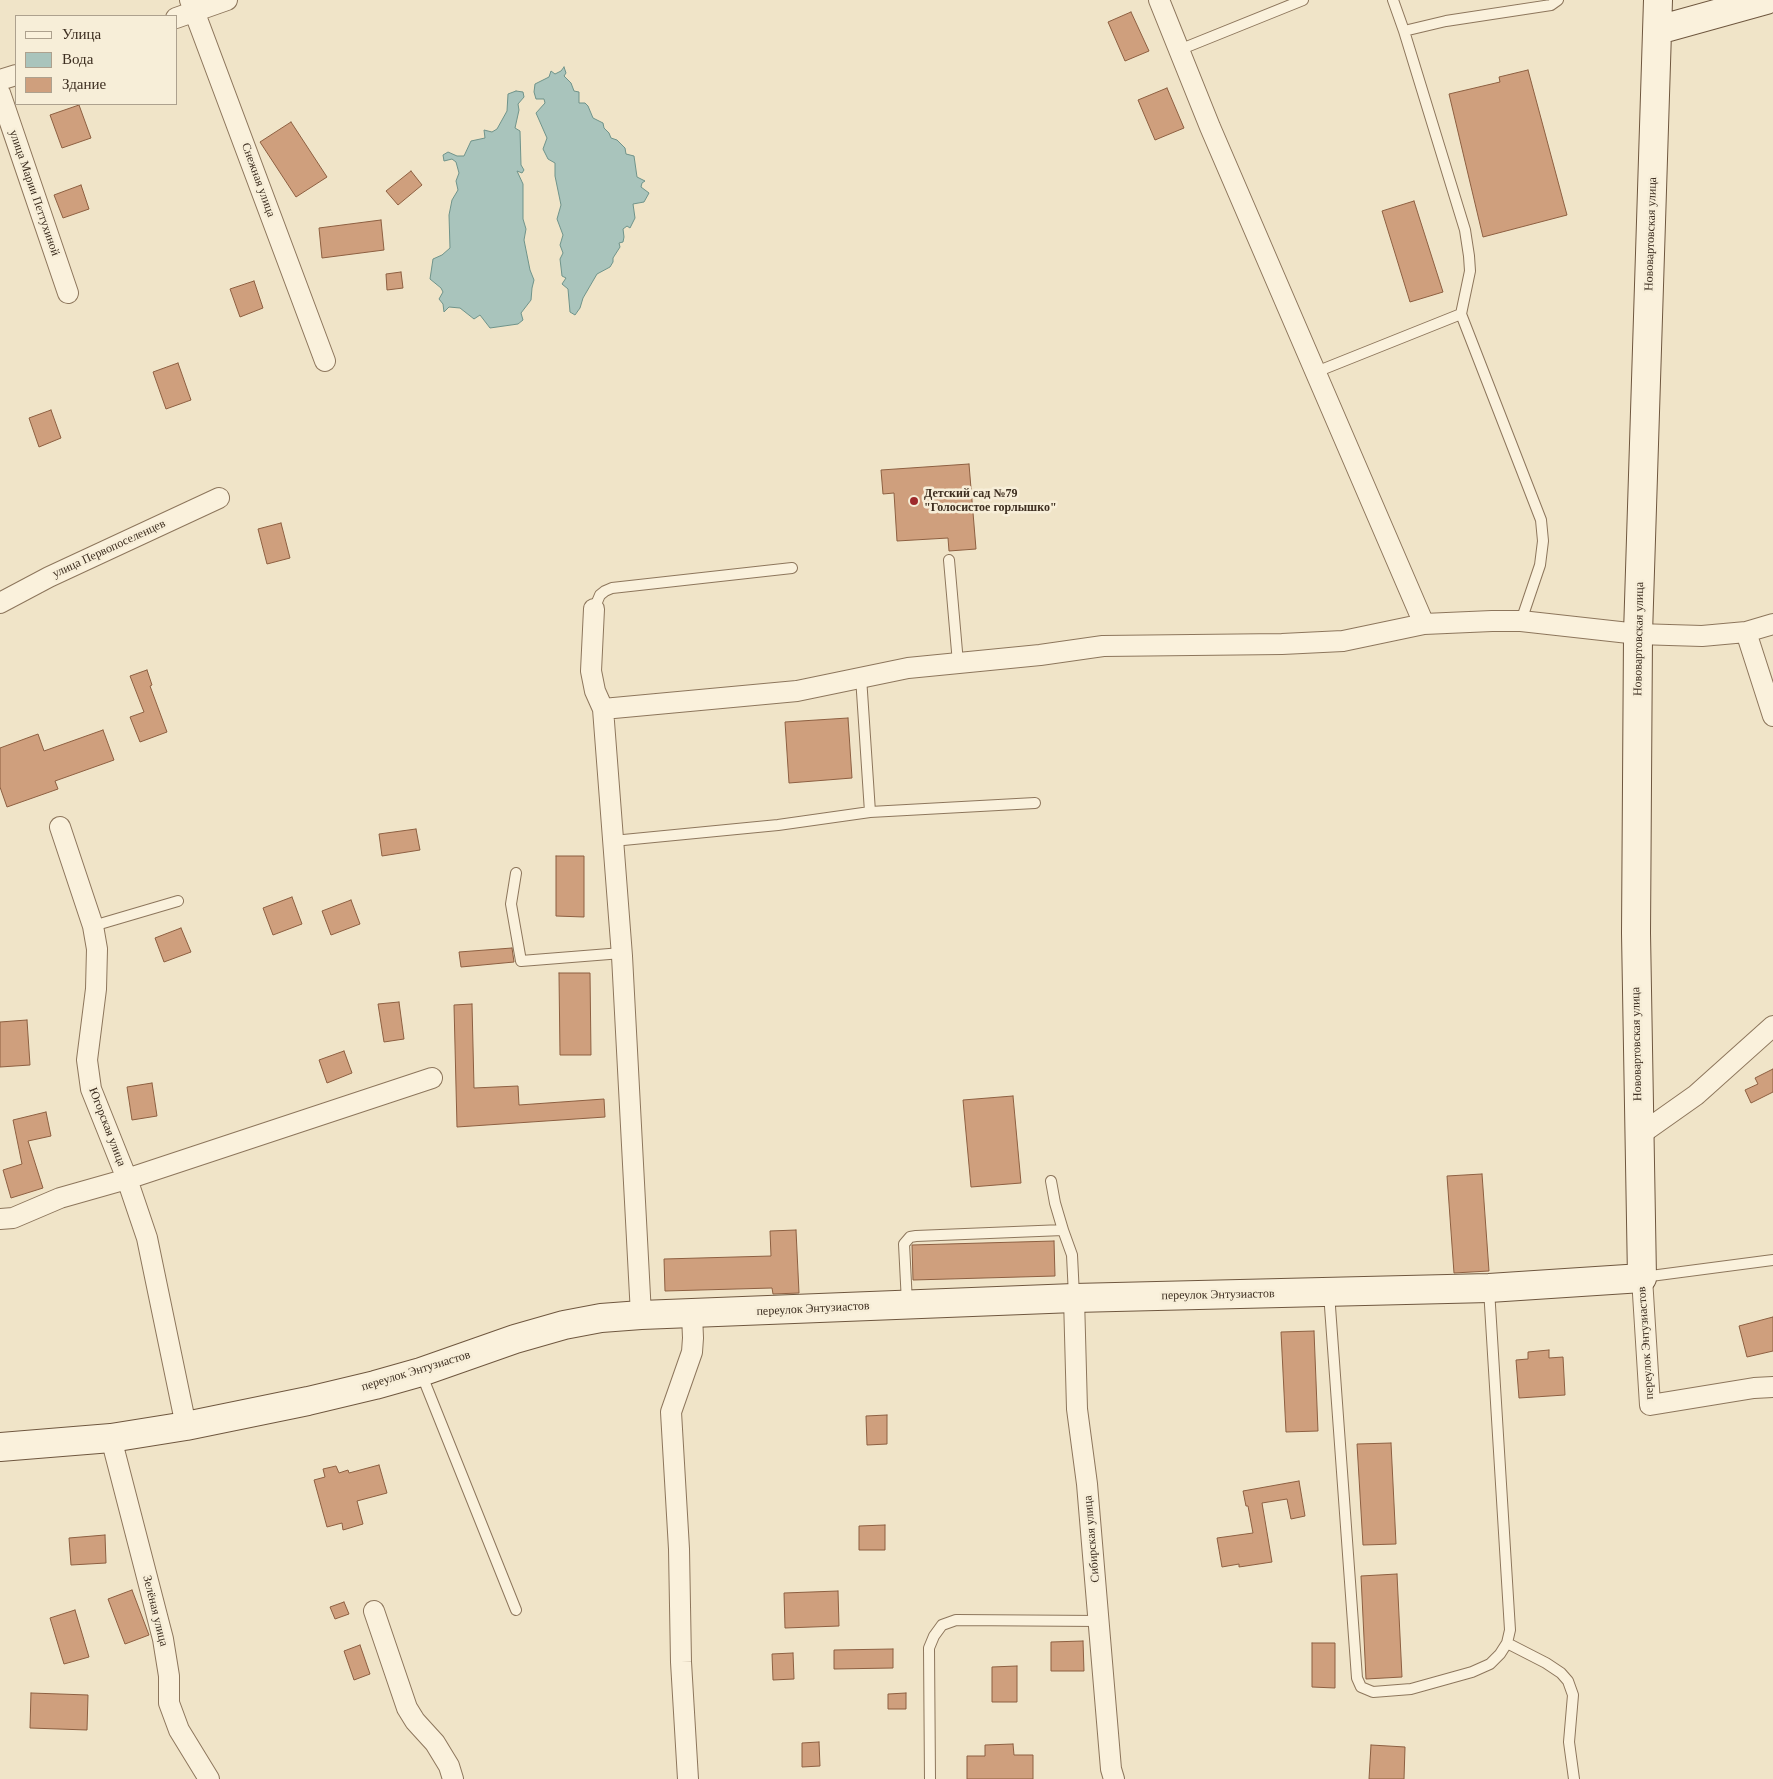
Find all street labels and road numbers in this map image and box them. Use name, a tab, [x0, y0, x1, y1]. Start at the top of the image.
street label: улица Марии Петтухиной	[6, 128, 62, 258]
street label: Снежная улица	[238, 141, 278, 219]
street label: Нововартовская улица	[1642, 177, 1660, 291]
street label: улица Первопоселенцев	[50, 517, 168, 581]
street label: Нововартовская улица	[1631, 582, 1647, 696]
street label: Нововартовская улица	[1629, 987, 1645, 1101]
street label: Югорская улица	[85, 1085, 129, 1169]
street label: переулок Энтузиастов	[1635, 1286, 1657, 1400]
street label: переулок Энтузиастов	[1161, 1287, 1275, 1303]
street label: переулок Энтузиастов	[756, 1299, 870, 1319]
street label: переулок Энтузиастов	[360, 1348, 472, 1394]
street label: Сибирская улица	[1081, 1495, 1103, 1583]
street label: Зелёная улица	[139, 1574, 171, 1648]

